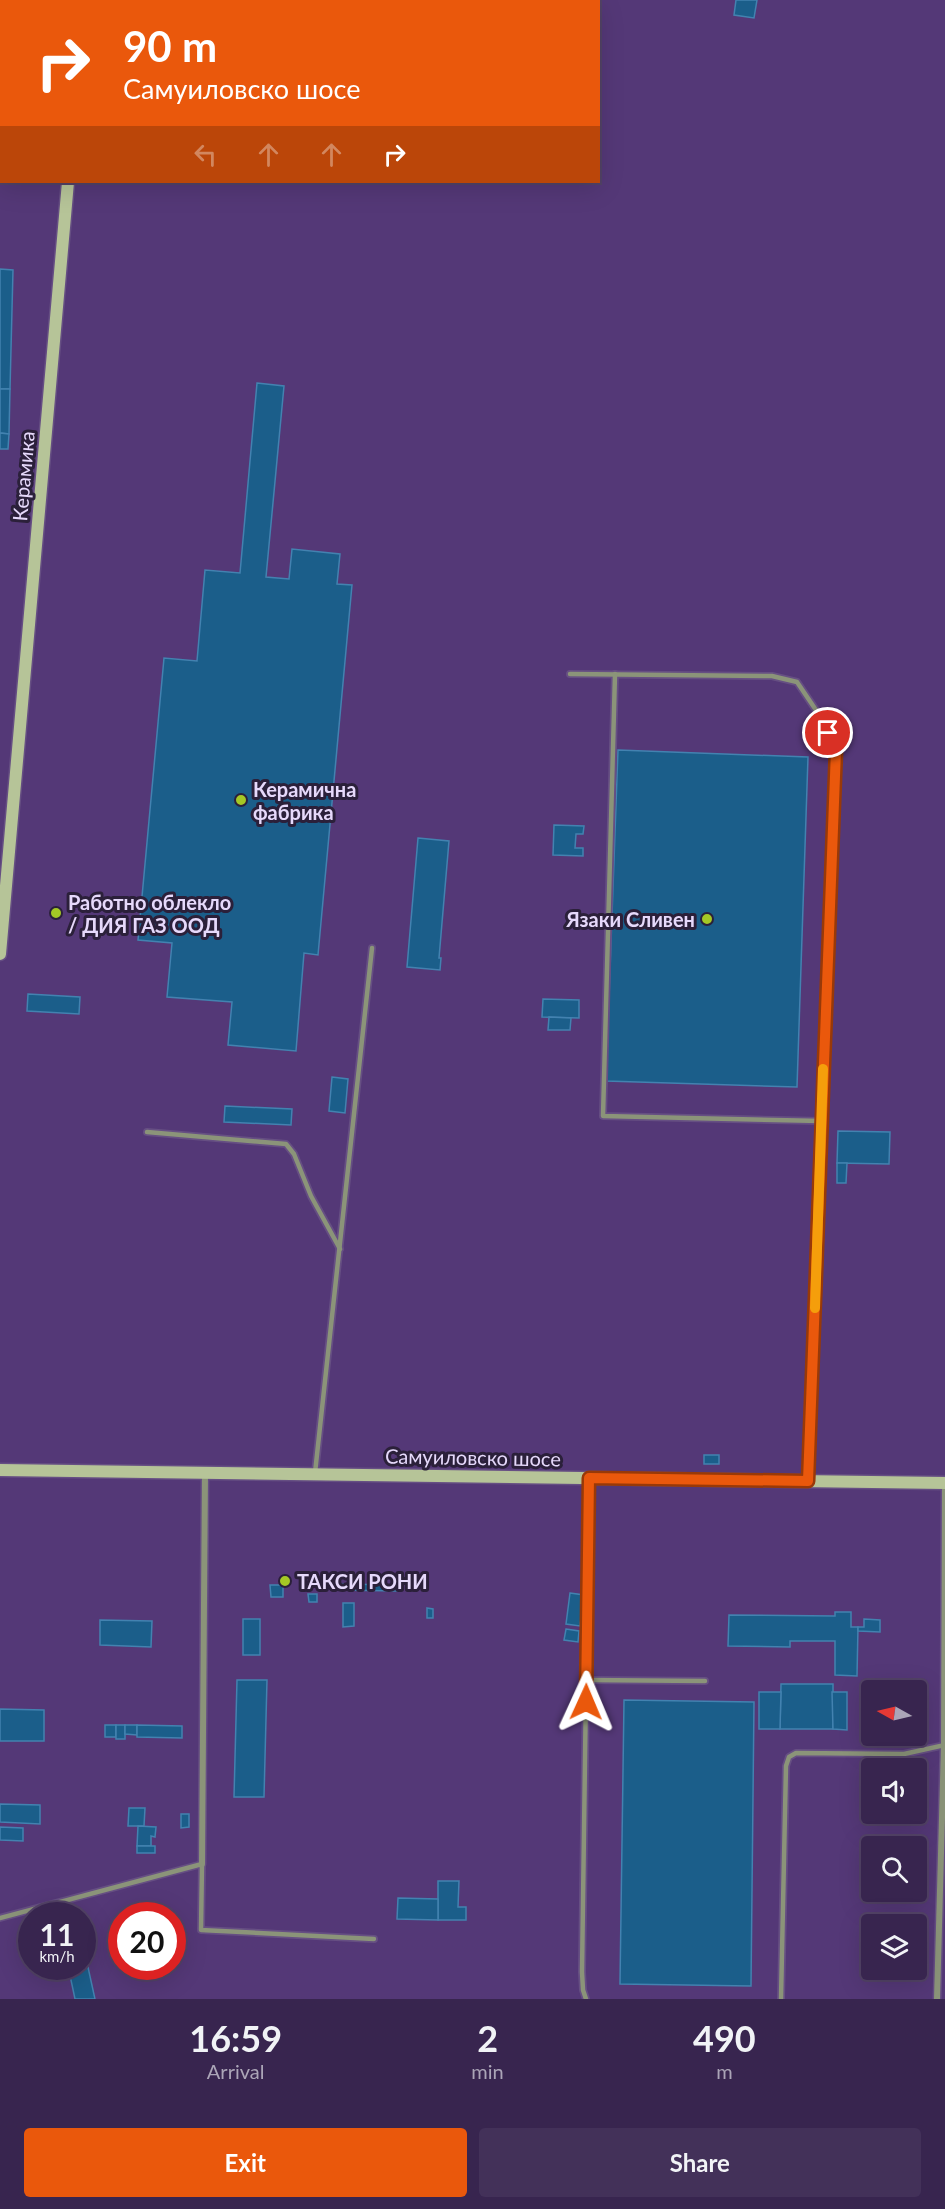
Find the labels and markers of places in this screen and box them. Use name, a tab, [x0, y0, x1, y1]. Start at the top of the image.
pin	[802, 707, 853, 758]
place label: Керамична фабрика	[253, 777, 356, 824]
marker: Керамична фабрика	[234, 793, 248, 807]
place label: Работно облекло / ДИЯ ГАЗ ООД	[68, 890, 231, 937]
marker: Работно облекло / ДИЯ ГАЗ ООД	[49, 906, 63, 920]
place label: Язаки Сливен	[565, 907, 695, 931]
marker: Язаки Сливен	[700, 912, 714, 926]
place label: ТАКСИ РОНИ	[297, 1569, 428, 1593]
marker: ТАКСИ РОНИ	[278, 1574, 292, 1588]

